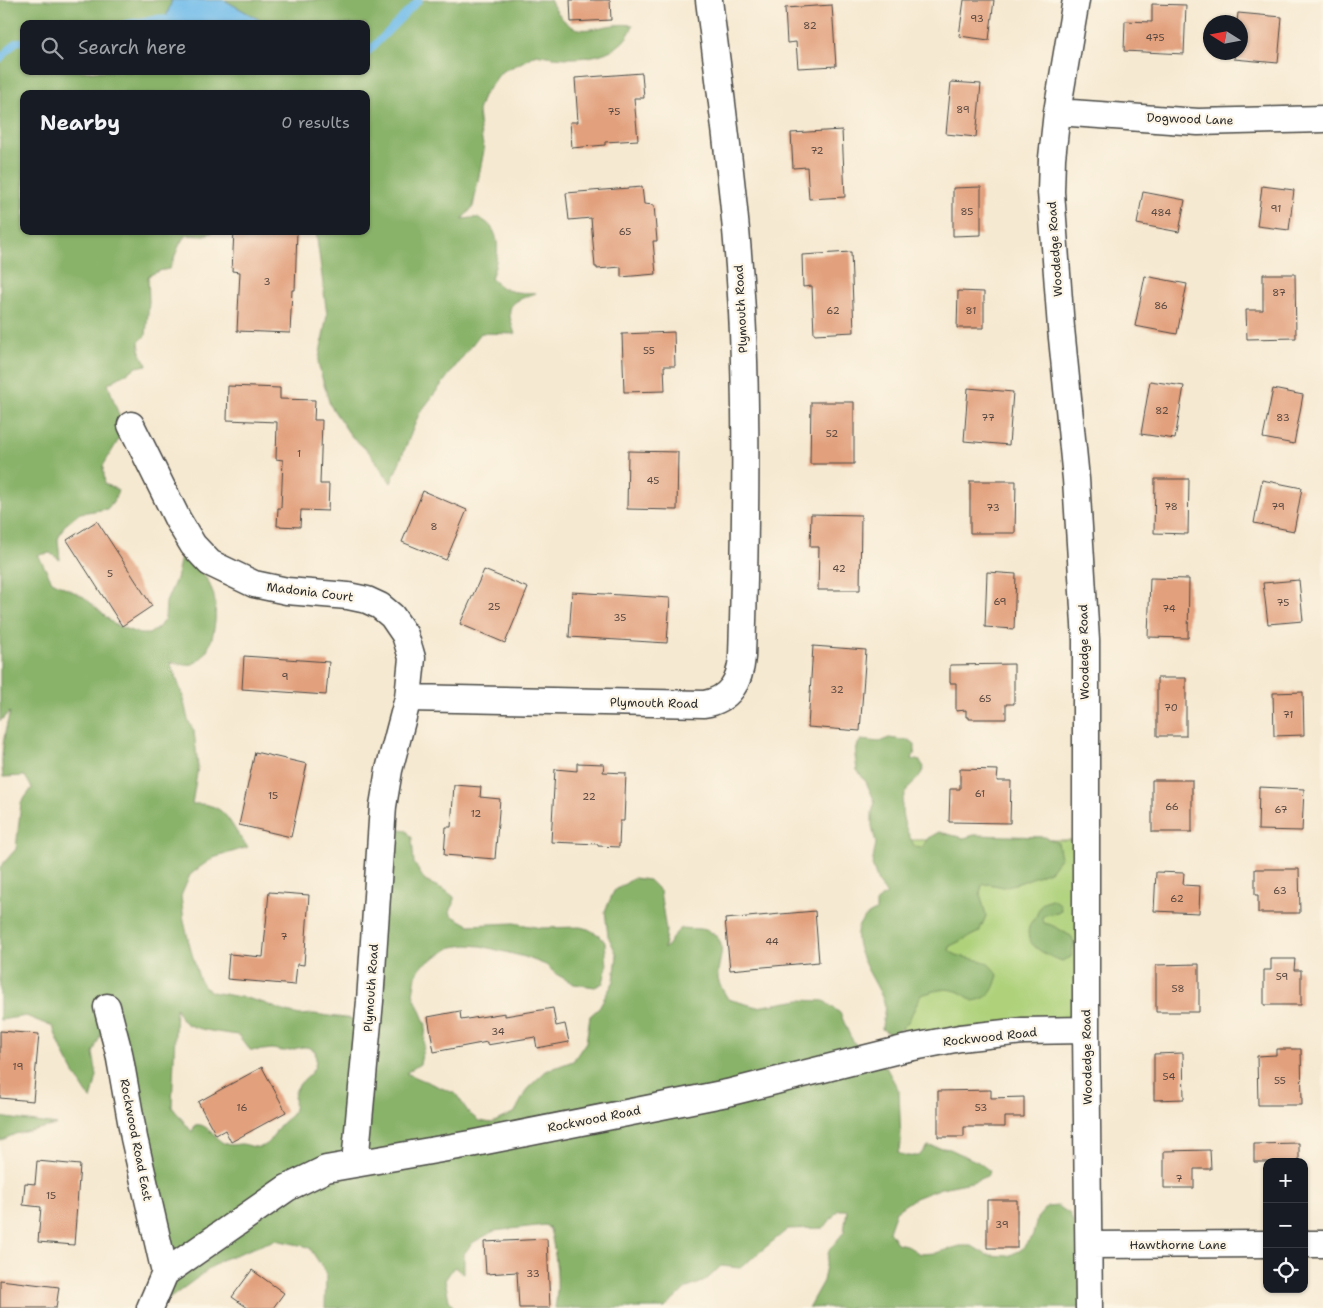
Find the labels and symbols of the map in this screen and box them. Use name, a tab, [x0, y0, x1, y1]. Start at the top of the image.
house number: 93	[970, 12, 984, 25]
north arrow	[1203, 15, 1248, 60]
house number: 82	[803, 19, 817, 32]
house number: 475	[1145, 31, 1165, 44]
house number: 89	[956, 103, 970, 116]
house number: 75	[608, 105, 620, 118]
street label: Dogwood Lane	[1146, 109, 1234, 129]
house number: 72	[810, 144, 824, 157]
street label: Woodedge Road	[1044, 200, 1066, 297]
house number: 91	[1271, 202, 1281, 215]
house number: 85	[961, 205, 973, 218]
house number: 484	[1151, 206, 1171, 219]
house number: 65	[619, 225, 631, 238]
street label: Plymouth Road	[731, 264, 751, 354]
house number: 3	[264, 275, 271, 288]
house number: 87	[1272, 286, 1286, 299]
house number: 86	[1154, 299, 1168, 312]
house number: 62	[826, 304, 840, 317]
house number: 81	[966, 304, 976, 317]
house number: 55	[643, 344, 655, 357]
house number: 82	[1155, 404, 1169, 417]
house number: 77	[981, 411, 995, 424]
house number: 83	[1276, 411, 1290, 424]
house number: 52	[826, 427, 838, 440]
house number: 1	[297, 447, 301, 460]
house number: 45	[647, 474, 659, 487]
house number: 78	[1164, 500, 1178, 513]
house number: 79	[1271, 500, 1285, 513]
house number: 73	[986, 501, 1000, 514]
house number: 8	[431, 520, 438, 533]
house number: 42	[832, 562, 846, 575]
house number: 5	[107, 567, 113, 580]
street label: Madonia Court	[266, 579, 354, 605]
house number: 69	[993, 595, 1007, 608]
house number: 75	[1277, 596, 1289, 609]
house number: 25	[488, 600, 500, 613]
house number: 74	[1162, 602, 1176, 615]
street label: Woodedge Road	[1075, 604, 1093, 700]
house number: 35	[614, 611, 626, 624]
house number: 9	[282, 670, 289, 683]
house number: 32	[830, 683, 844, 696]
house number: 65	[979, 692, 991, 705]
street label: Plymouth Road	[610, 694, 699, 712]
house number: 70	[1164, 701, 1178, 714]
house number: 71	[1283, 708, 1293, 721]
house number: 61	[975, 787, 985, 800]
house number: 15	[268, 789, 278, 802]
house number: 22	[582, 790, 596, 803]
house number: 66	[1165, 800, 1179, 813]
house number: 67	[1275, 803, 1287, 816]
house number: 12	[471, 807, 481, 820]
house number: 63	[1273, 884, 1287, 897]
house number: 62	[1170, 892, 1184, 905]
house number: 7	[281, 930, 288, 943]
house number: 44	[765, 935, 779, 948]
street label: Plymouth Road	[360, 943, 382, 1033]
house number: 59	[1276, 970, 1288, 983]
house number: 58	[1172, 982, 1184, 995]
street label: Woodedge Road	[1078, 1009, 1096, 1105]
street label: Rockwood Road	[942, 1024, 1038, 1050]
house number: 34	[491, 1025, 505, 1038]
house number: 19	[13, 1060, 23, 1073]
house number: 54	[1163, 1070, 1175, 1083]
house number: 55	[1274, 1074, 1286, 1087]
street label: Rockwood Road East	[116, 1078, 156, 1202]
house number: 16	[237, 1101, 247, 1114]
house number: 53	[975, 1101, 987, 1114]
street label: Rockwood Road	[546, 1102, 642, 1136]
house number: 7	[1176, 1172, 1183, 1185]
house number: 15	[46, 1189, 56, 1202]
house number: 39	[995, 1218, 1009, 1231]
street label: Hawthorne Lane	[1129, 1237, 1227, 1253]
house number: 33	[526, 1267, 540, 1280]

